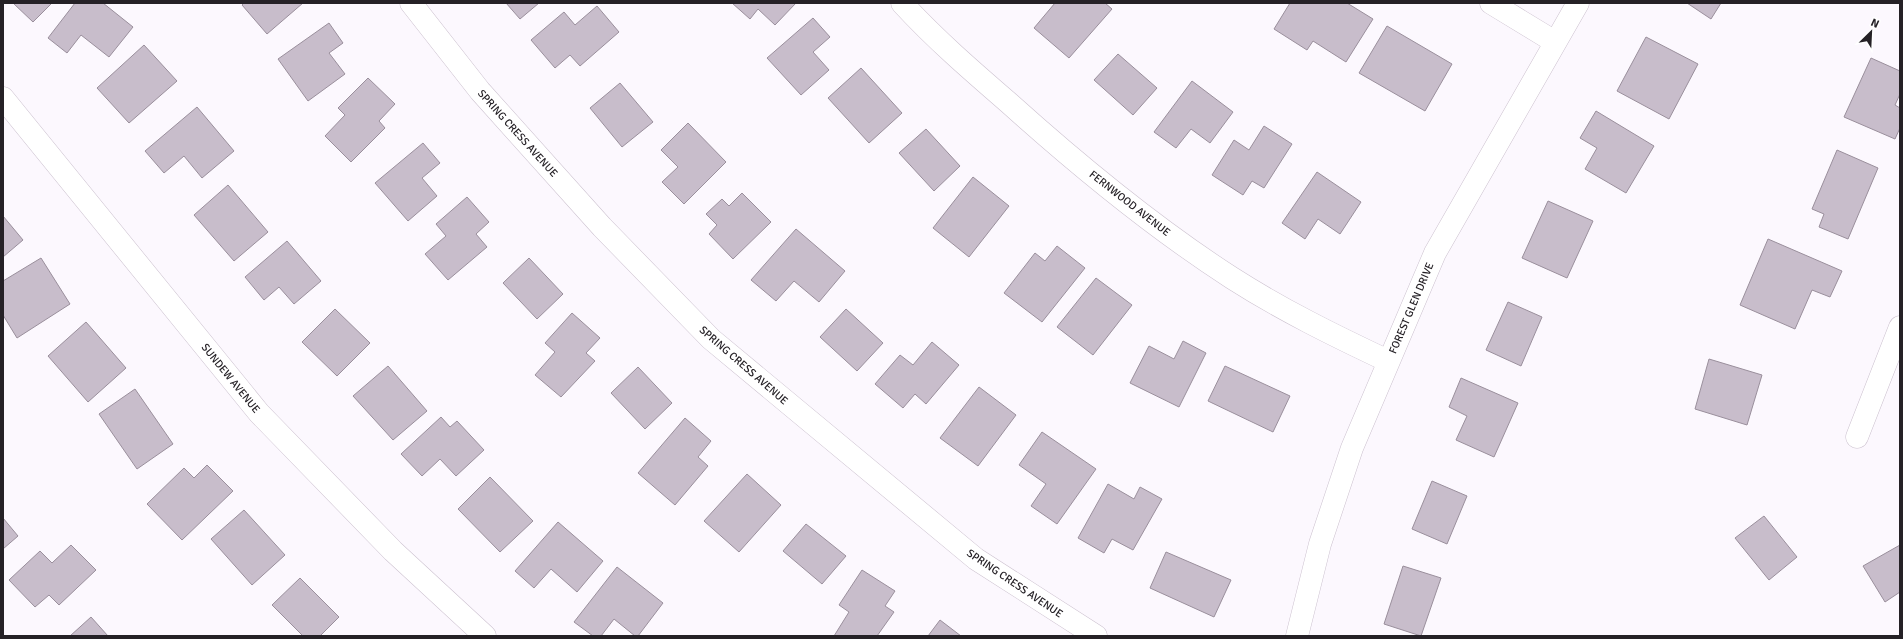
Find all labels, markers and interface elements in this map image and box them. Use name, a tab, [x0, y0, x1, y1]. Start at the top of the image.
north arrow	[1851, 12, 1891, 52]
text: N	[1869, 16, 1881, 31]
street label: SPRING CRESS AVENUE	[475, 87, 560, 180]
street label: FERNWOOD AVENUE	[1087, 168, 1173, 239]
street label: FOREST GLEN DRIVE	[1386, 261, 1437, 356]
street label: SPRING CRESS AVENUE	[697, 323, 791, 407]
street label: SUNDEW AVENUE	[199, 341, 263, 416]
street label: SPRING CRESS AVENUE	[964, 546, 1065, 620]

